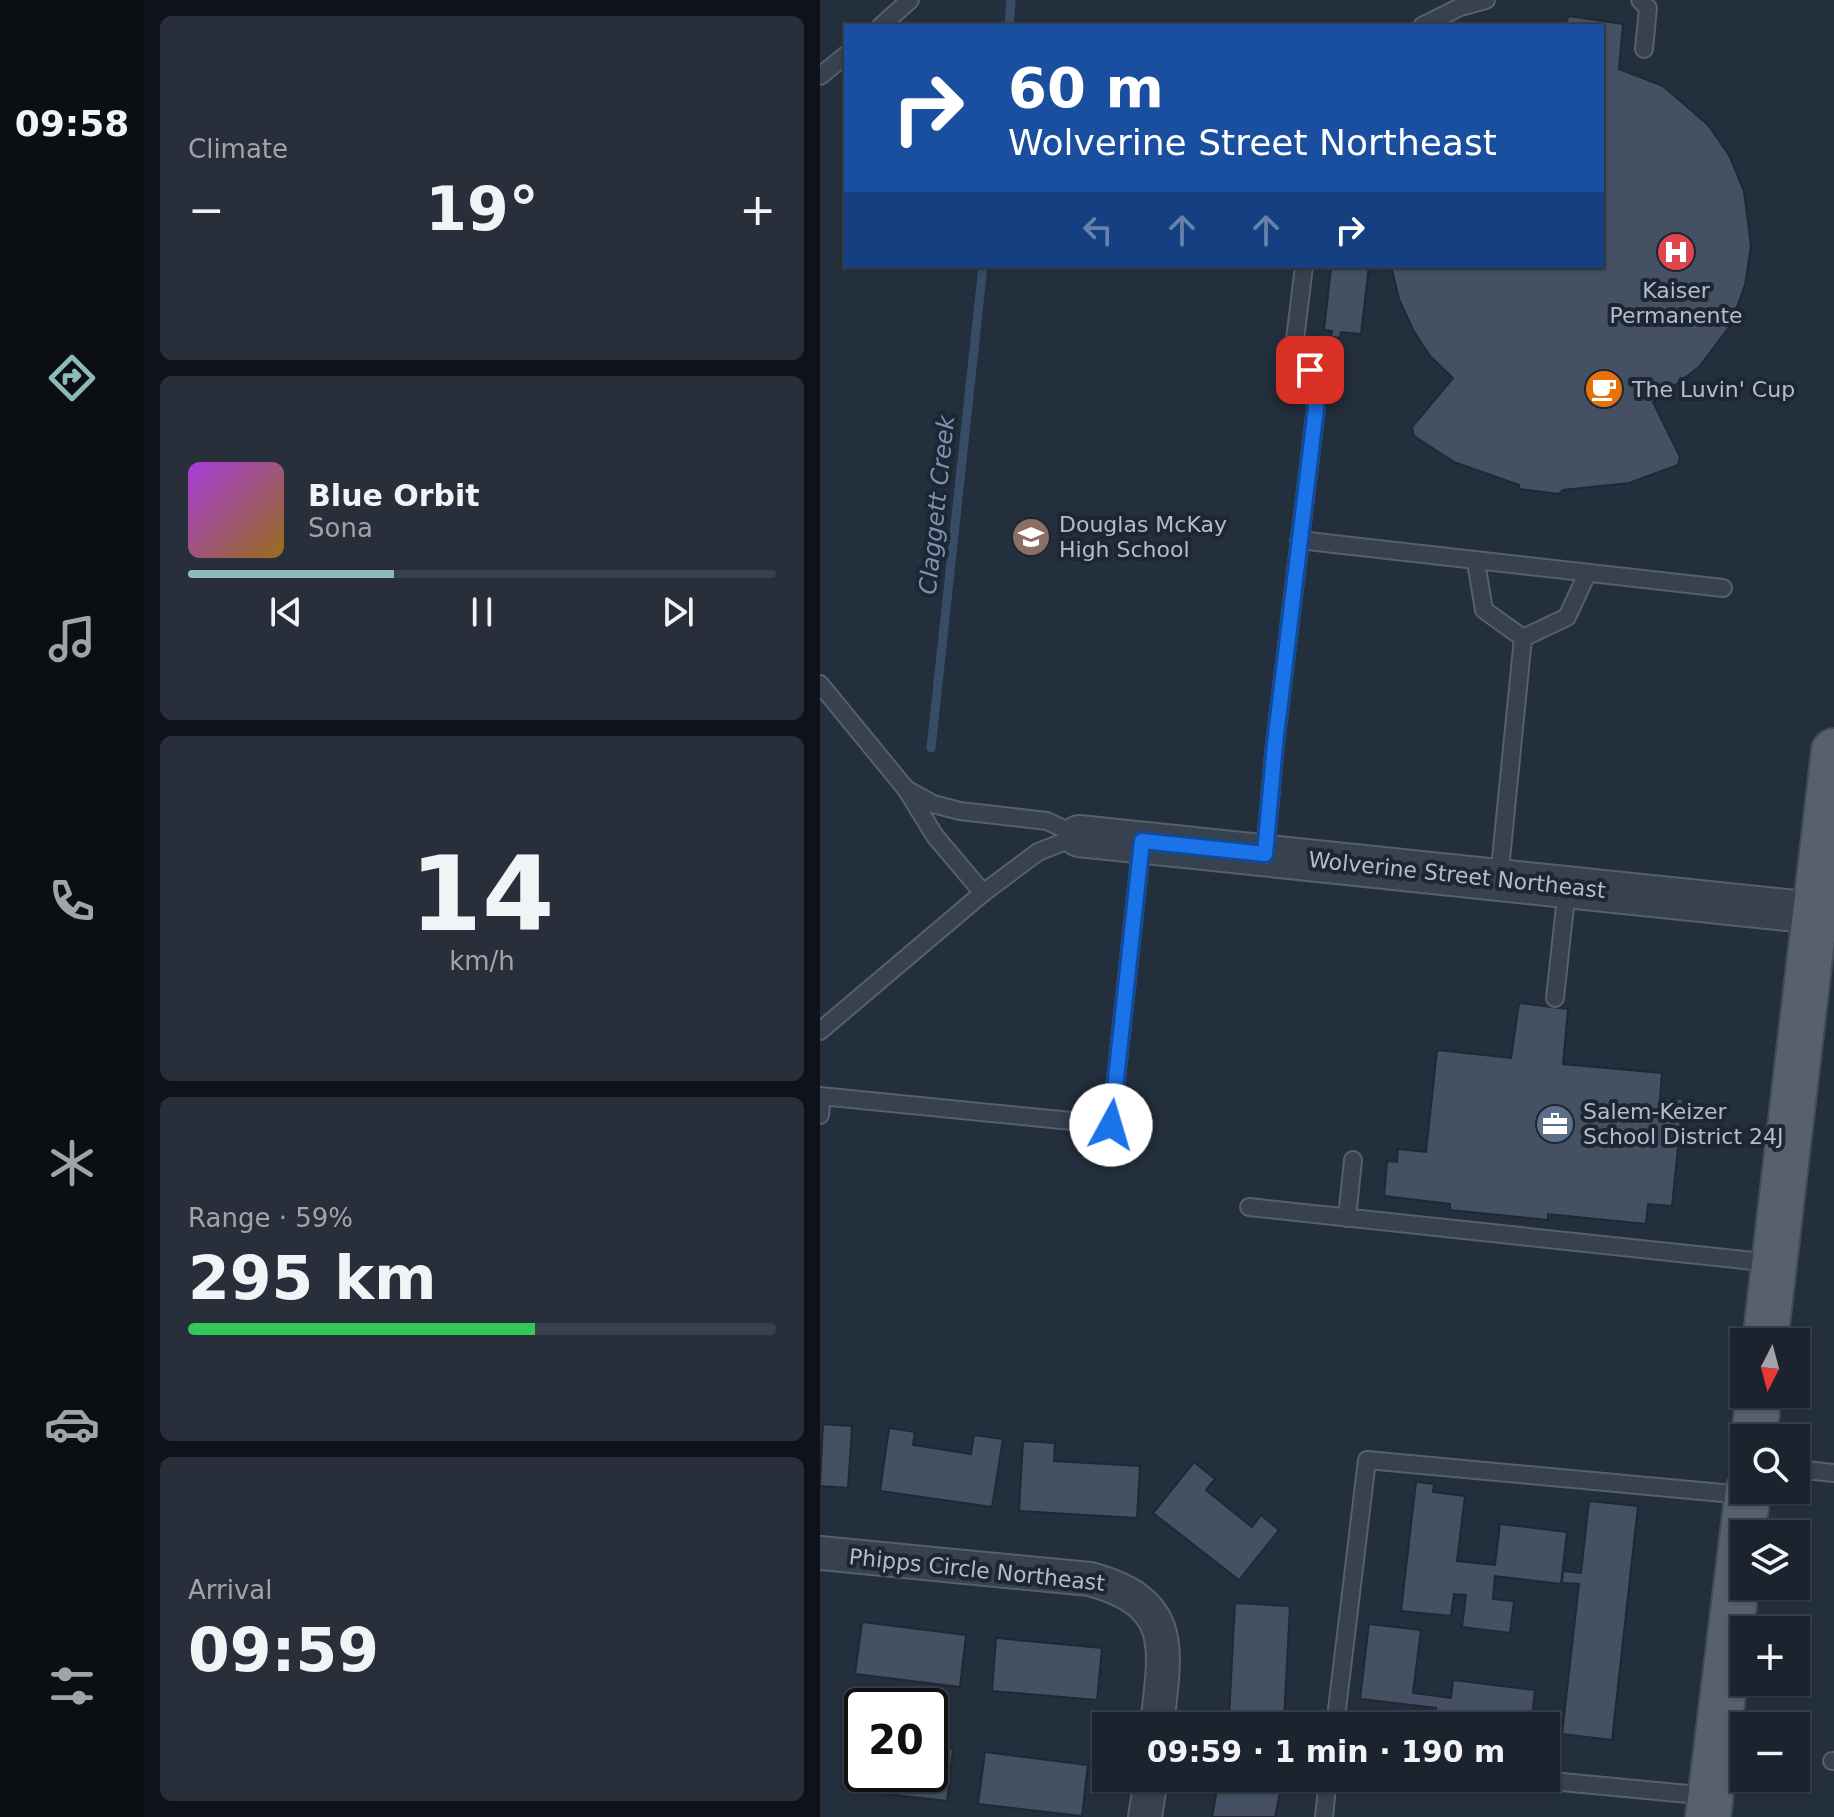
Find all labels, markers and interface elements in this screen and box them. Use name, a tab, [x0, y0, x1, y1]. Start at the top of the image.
text: 60 m	[1008, 55, 1164, 120]
icon: right	[876, 56, 980, 160]
text: 09:58	[15, 103, 129, 144]
text: Wolverine Street Northeast	[1008, 122, 1497, 163]
text: Climate	[188, 134, 288, 164]
text: 19°	[425, 174, 539, 244]
text: −	[188, 184, 225, 235]
text: +	[739, 184, 776, 235]
icon: left	[1076, 208, 1120, 252]
icon: ahead	[1160, 208, 1204, 252]
icon: ahead	[1244, 208, 1288, 252]
icon: right	[1328, 208, 1372, 252]
hospital icon: Kaiser Permanente	[1655, 231, 1697, 273]
place label: Kaiser Permanente	[1609, 278, 1743, 328]
pin	[1276, 336, 1344, 404]
icon: arrive	[1288, 348, 1332, 392]
icon: directions	[44, 350, 100, 406]
cafe icon: The Luvin' Cup	[1583, 368, 1625, 410]
place label: The Luvin' Cup	[1631, 377, 1795, 402]
water label: Claggett Creek	[914, 413, 960, 596]
text: Blue Orbit	[308, 478, 480, 513]
place label: Douglas McKay High School	[1059, 512, 1227, 562]
text: Sona	[308, 513, 373, 543]
school or university icon: Douglas McKay High School	[1010, 516, 1052, 558]
icon: previous	[264, 590, 308, 634]
icon: pause	[460, 590, 504, 634]
icon: next	[656, 590, 700, 634]
icon: music	[44, 611, 100, 667]
text: 14	[410, 833, 554, 955]
street label: Wolverine Street Northeast	[1307, 847, 1607, 903]
icon: phone	[44, 873, 100, 929]
text: km/h	[449, 946, 515, 976]
position arrow	[1069, 1083, 1153, 1167]
place label: Salem-Keizer School District 24J	[1583, 1099, 1784, 1149]
office icon: Salem-Keizer School District 24J	[1534, 1103, 1576, 1145]
icon: climate	[44, 1135, 100, 1191]
text: Range · 59%	[188, 1203, 353, 1233]
text: 295 km	[188, 1243, 437, 1313]
north arrow	[1730, 1328, 1810, 1408]
map controls	[1730, 1328, 1810, 1792]
icon: car	[44, 1396, 100, 1452]
button: search	[1730, 1424, 1810, 1504]
button: layers	[1730, 1520, 1810, 1600]
street label: Phipps Circle Northeast	[848, 1544, 1107, 1596]
text: Arrival	[188, 1575, 272, 1605]
text: 09:59	[188, 1615, 379, 1685]
button: +	[1730, 1616, 1810, 1696]
icon: filters	[44, 1658, 100, 1714]
speed limit sign: 20	[844, 1688, 948, 1792]
button: −	[1730, 1712, 1810, 1792]
text: 09:59 · 1 min · 190 m	[1147, 1734, 1505, 1769]

